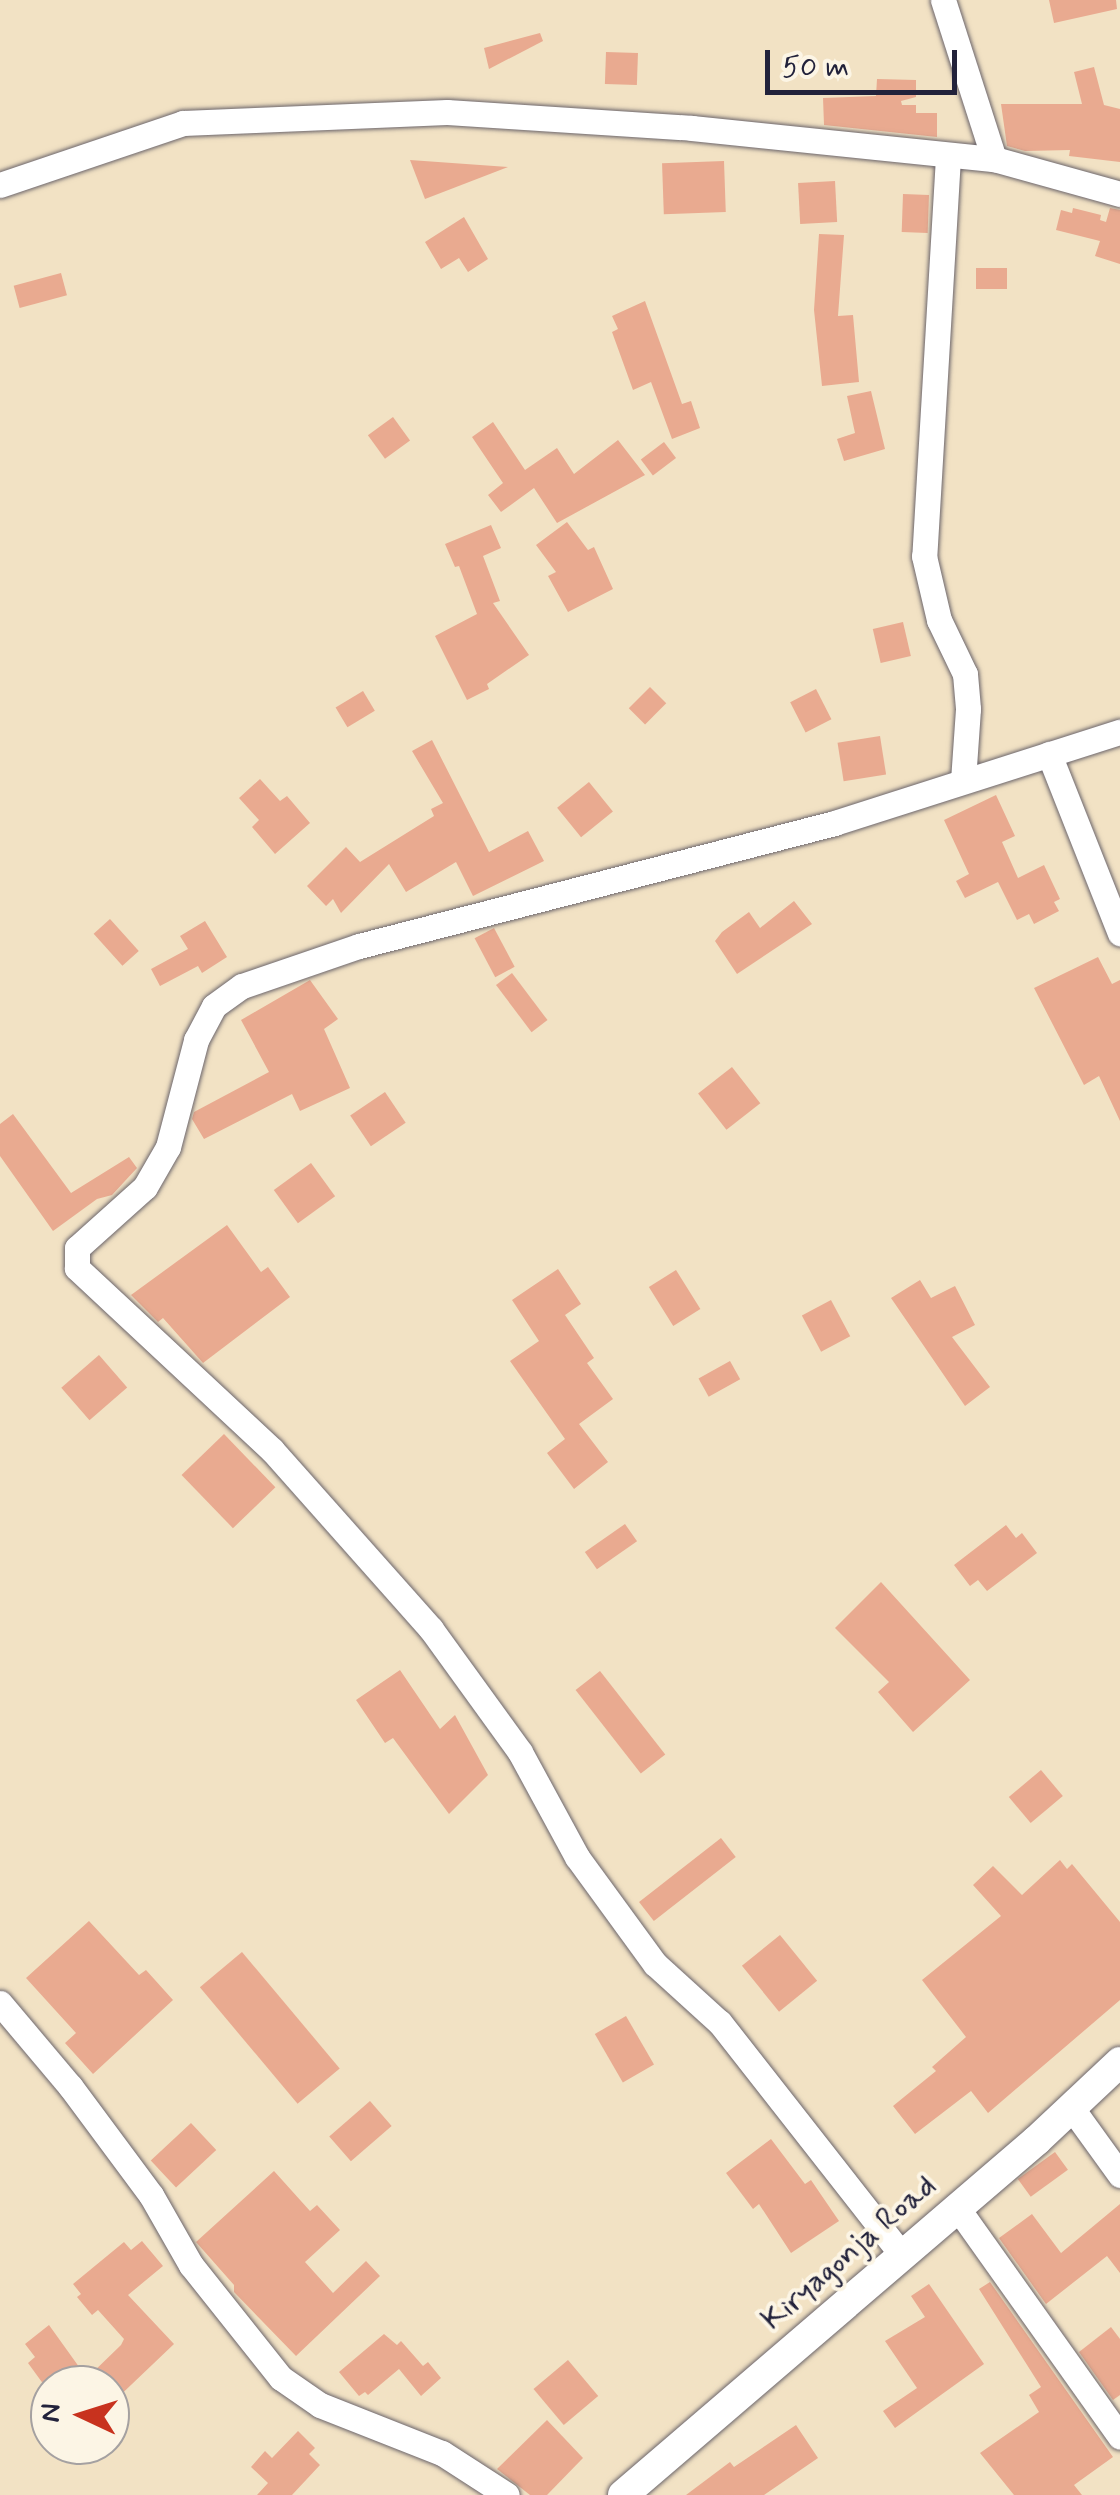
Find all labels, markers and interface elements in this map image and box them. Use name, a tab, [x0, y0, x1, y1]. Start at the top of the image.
scale bar	[770, 30, 962, 92]
text: 50 m	[782, 48, 849, 87]
street label: Kiryagonja Road	[755, 2168, 943, 2338]
north arrow	[30, 2365, 130, 2465]
text: N	[32, 2402, 71, 2424]

